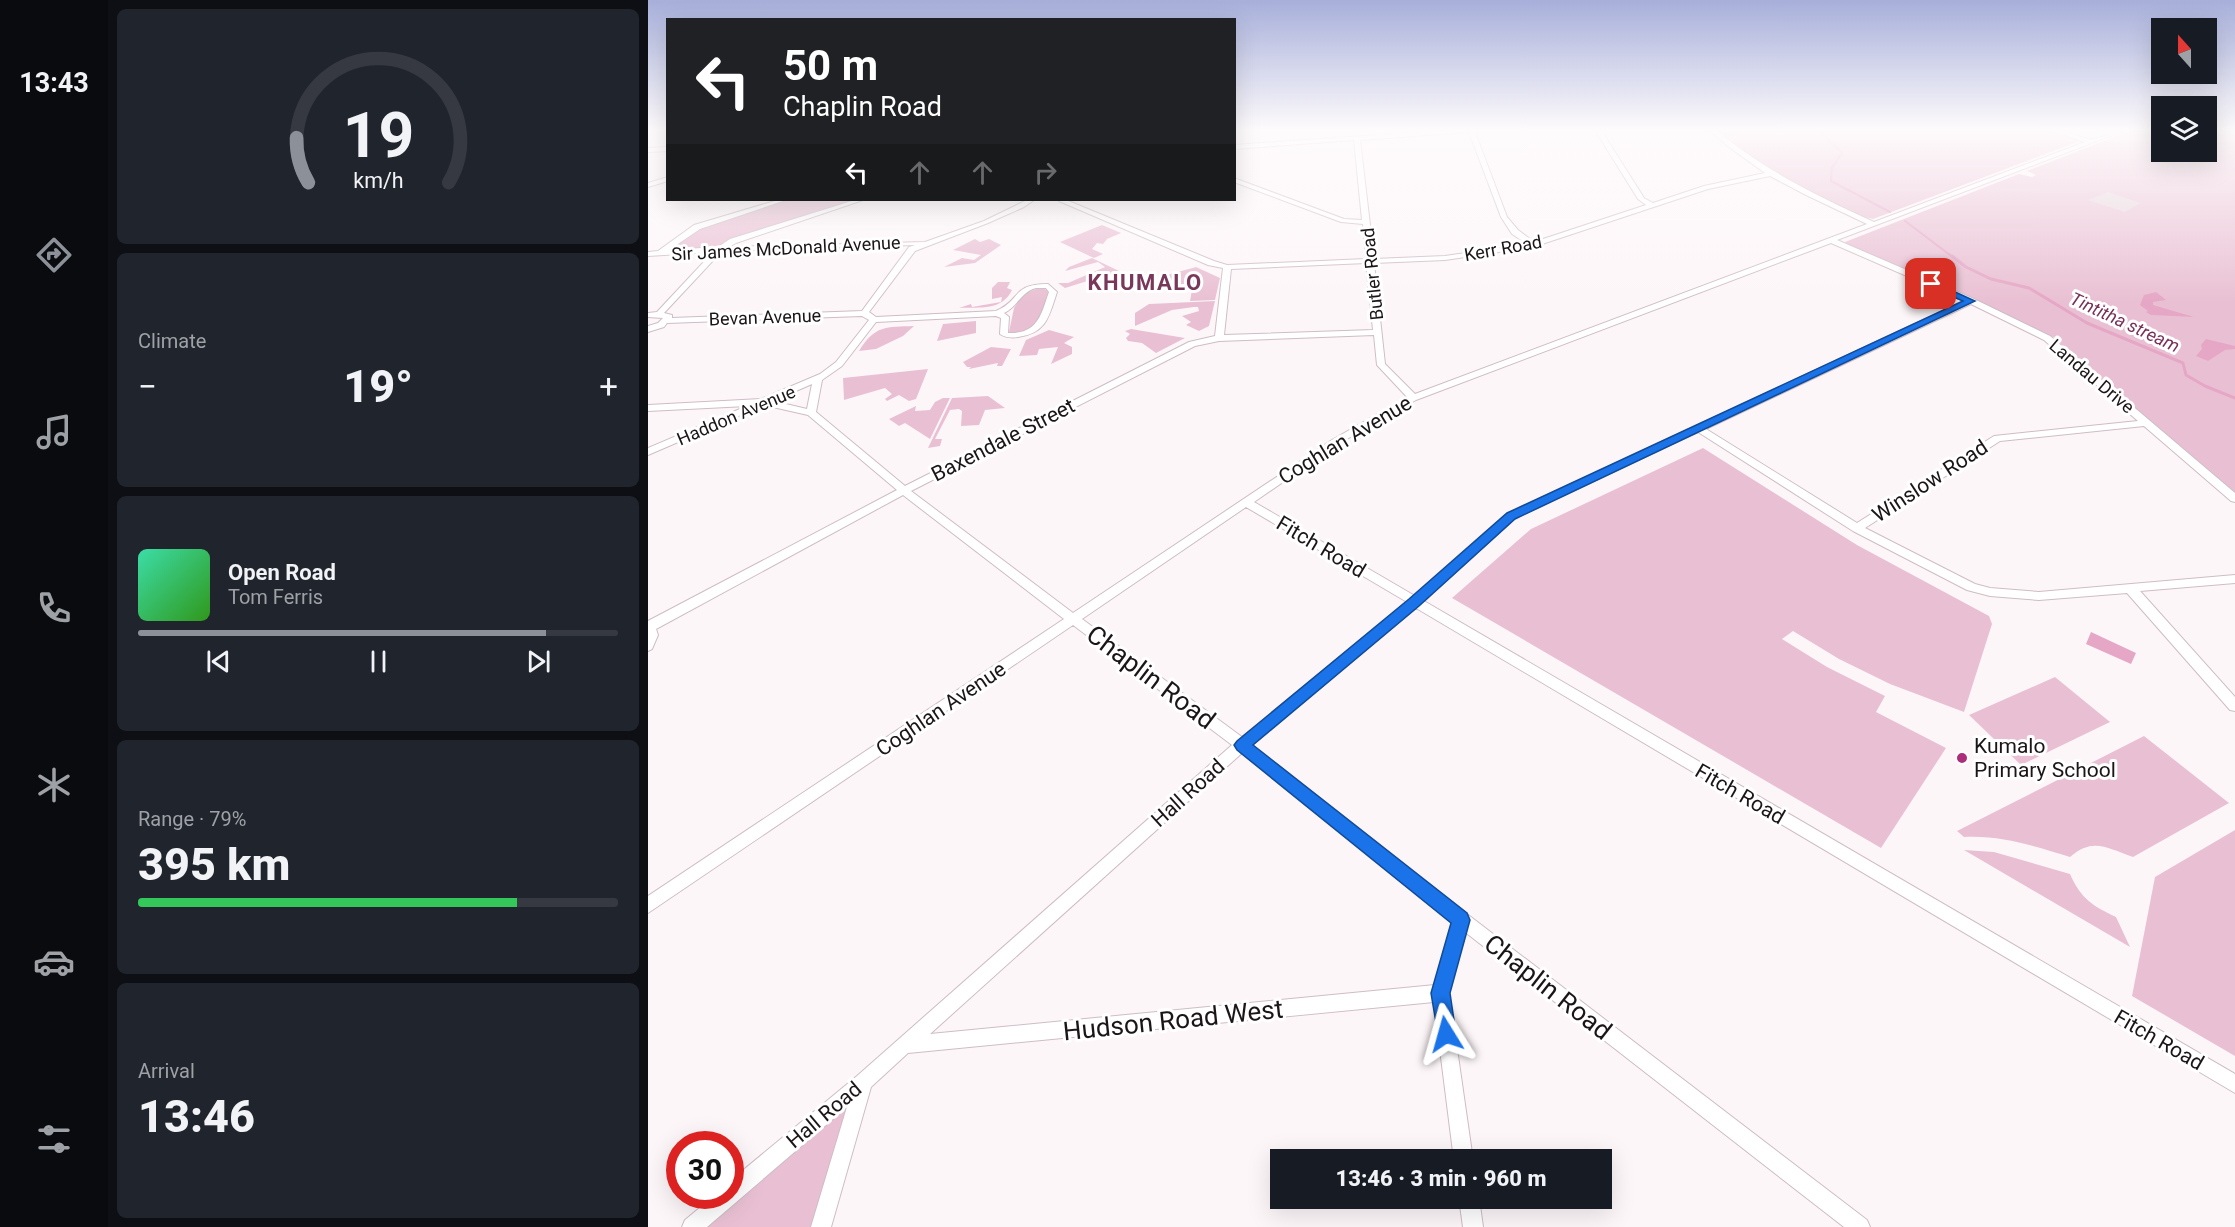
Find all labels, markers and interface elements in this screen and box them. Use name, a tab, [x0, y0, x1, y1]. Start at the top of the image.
north arrow	[2151, 18, 2217, 84]
map controls	[2151, 18, 2217, 162]
text: 50 m	[783, 41, 878, 90]
icon: left	[684, 42, 762, 120]
text: 13:43	[19, 67, 89, 99]
text: Chaplin Road	[783, 91, 942, 123]
button: layers	[2151, 96, 2217, 162]
text: 19	[342, 99, 414, 172]
icon: left	[840, 156, 873, 189]
icon: ahead	[903, 156, 936, 189]
icon: ahead	[966, 156, 999, 189]
icon: right	[1029, 156, 1062, 189]
text: km/h	[353, 169, 403, 194]
street label: Butler Road	[1357, 227, 1387, 321]
street label: Kerr Road	[1462, 231, 1544, 265]
street label: Sir James McDonald Avenue	[671, 232, 901, 264]
icon: directions	[33, 234, 75, 276]
pin	[1905, 258, 1956, 309]
icon: arrive	[1914, 267, 1947, 300]
district label: KHUMALO	[1087, 270, 1203, 295]
water label: Tintitha stream	[2067, 288, 2183, 356]
street label: Bevan Avenue	[709, 305, 821, 329]
text: Climate	[138, 329, 206, 353]
street label: Landau Drive	[2045, 334, 2139, 418]
text: 19°	[343, 360, 413, 413]
text: −	[138, 367, 157, 406]
text: +	[599, 367, 618, 406]
street label: Haddon Avenue	[674, 381, 798, 449]
street label: Coghlan Avenue	[1274, 391, 1416, 489]
street label: Baxendale Street	[927, 393, 1079, 486]
icon: music	[33, 411, 75, 453]
street label: Winslow Road	[1868, 435, 1992, 527]
street label: Fitch Road	[1272, 511, 1370, 583]
text: Open Road	[228, 560, 336, 585]
text: Tom Ferris	[228, 585, 323, 609]
icon: phone	[33, 587, 75, 629]
street label: Chaplin Road	[1081, 619, 1221, 735]
icon: previous	[202, 645, 235, 678]
icon: pause	[362, 645, 395, 678]
icon: next	[522, 645, 555, 678]
street label: Coghlan Avenue	[872, 657, 1010, 761]
place label: Kumalo Primary School	[1974, 734, 2116, 782]
marker: Kumalo Primary School	[1955, 751, 1969, 765]
street label: Hall Road	[1147, 754, 1229, 832]
street label: Fitch Road	[1691, 759, 1789, 829]
icon: climate	[33, 764, 75, 806]
text: Range · 79%	[138, 807, 246, 831]
text: 395 km	[138, 838, 290, 891]
street label: Chaplin Road	[1478, 928, 1618, 1046]
icon: car	[33, 941, 75, 983]
street label: Hudson Road West	[1061, 994, 1285, 1046]
position arrow	[1414, 1002, 1478, 1066]
street label: Fitch Road	[2110, 1005, 2208, 1075]
text: Arrival	[138, 1059, 195, 1083]
street label: Hall Road	[782, 1077, 866, 1153]
text: 13:46	[138, 1090, 255, 1143]
icon: filters	[33, 1118, 75, 1160]
speed limit sign: 30	[666, 1131, 744, 1209]
text: 13:46 · 3 min · 960 m	[1336, 1166, 1546, 1191]

